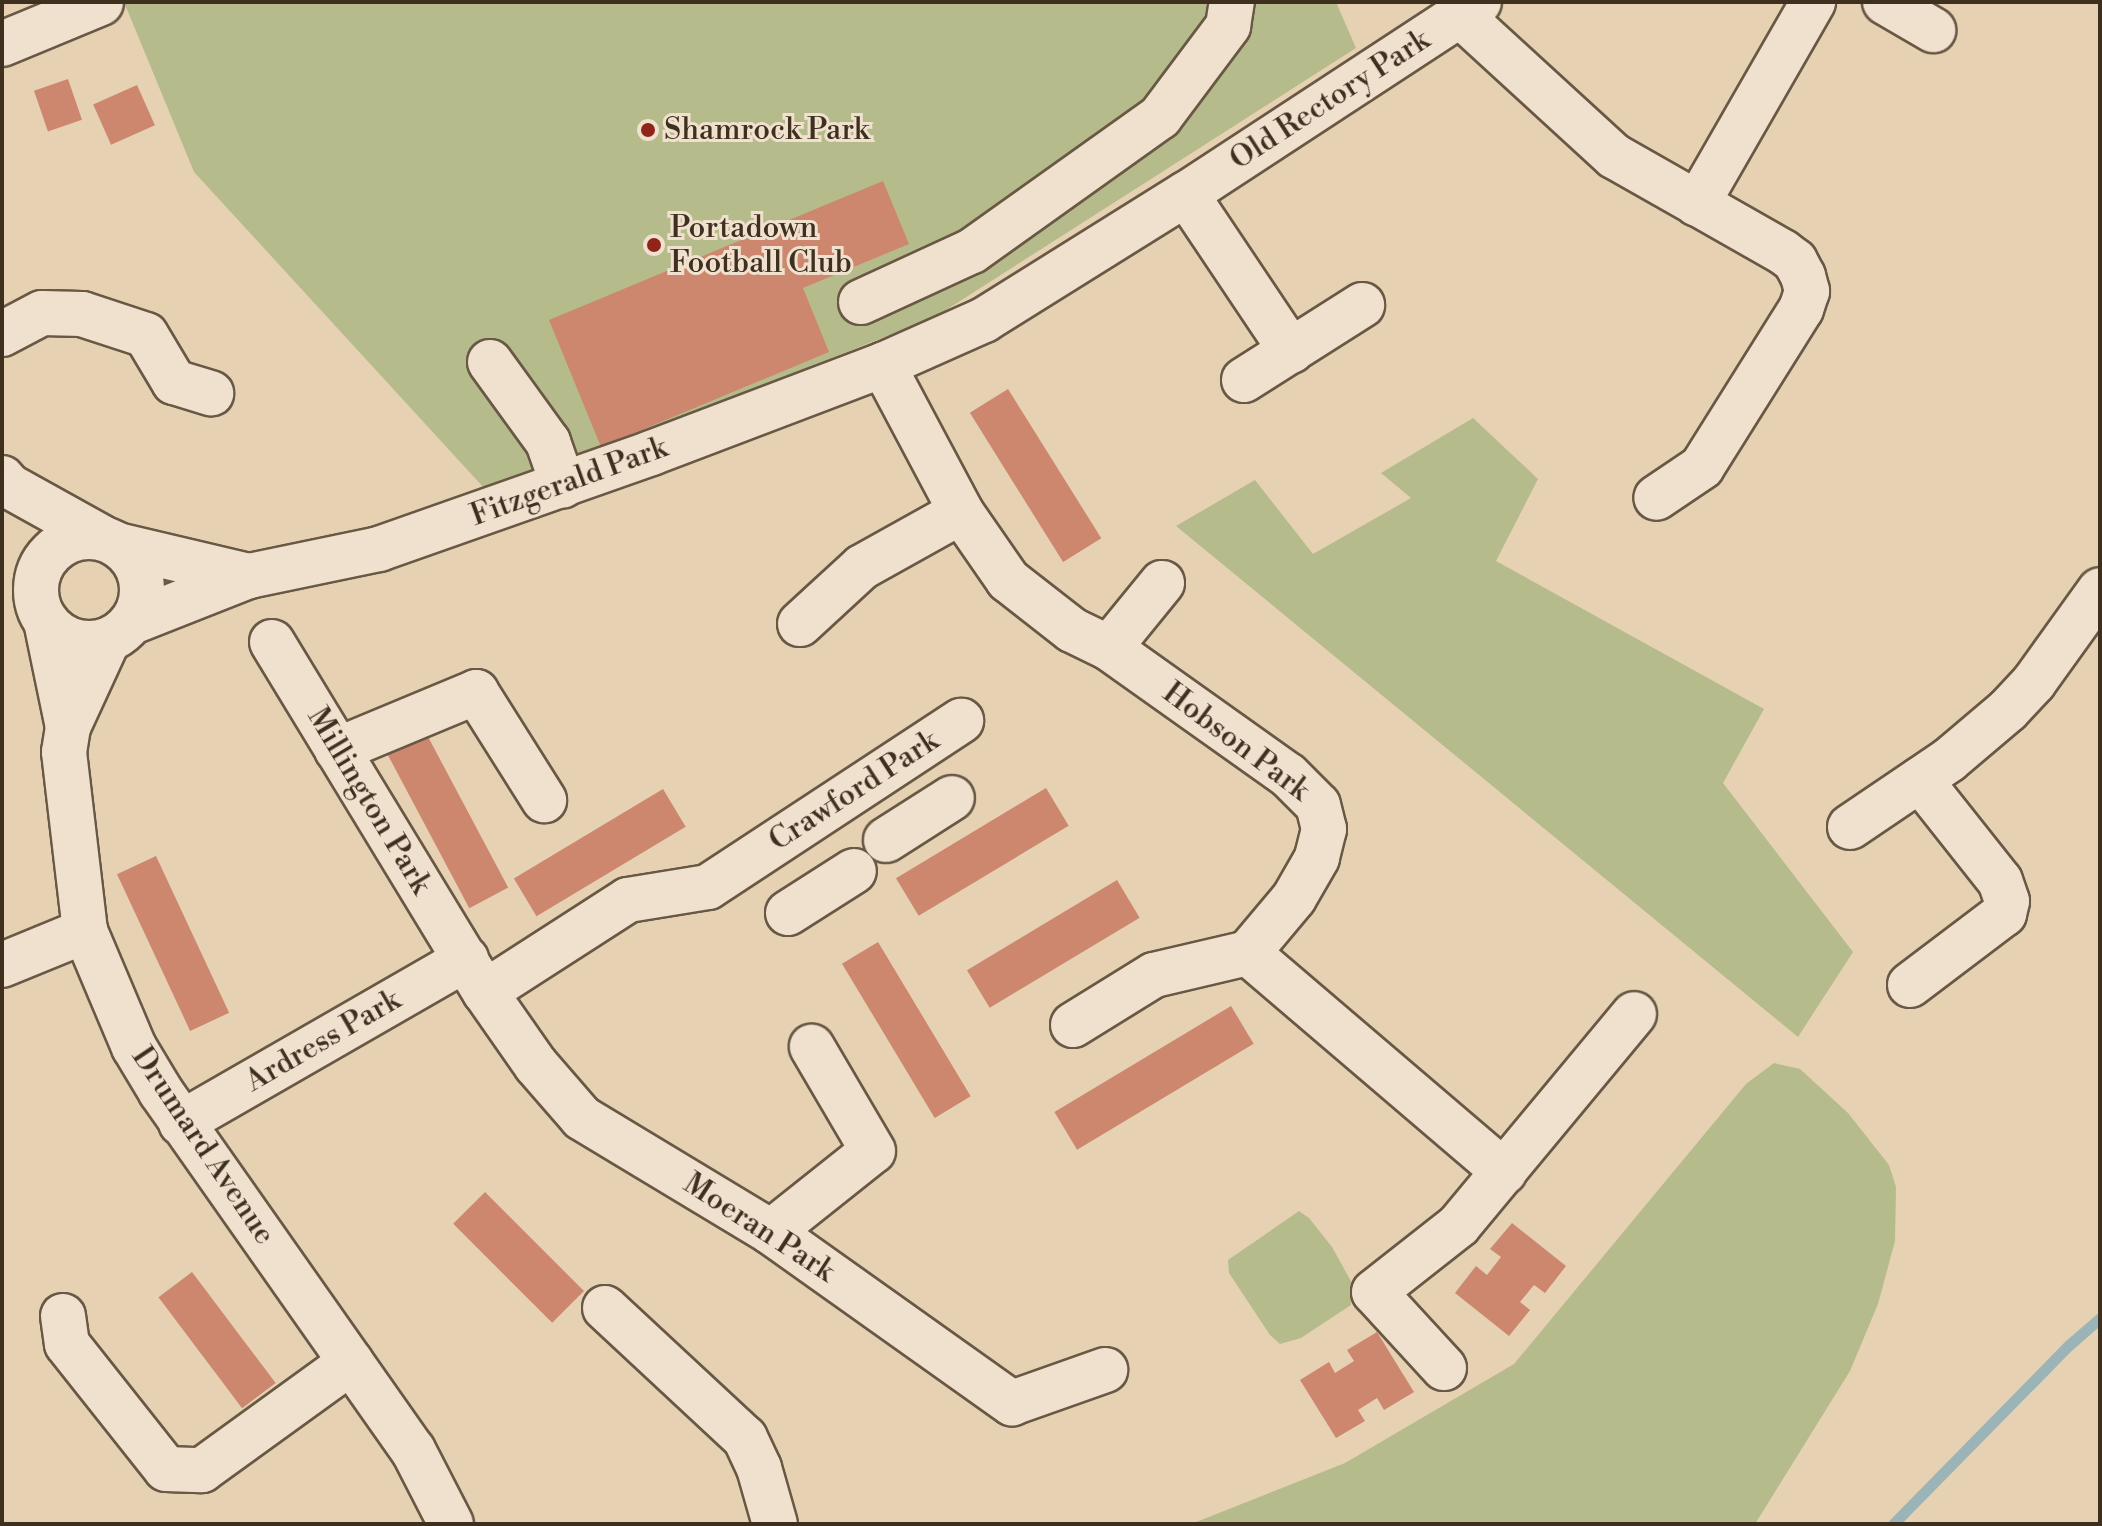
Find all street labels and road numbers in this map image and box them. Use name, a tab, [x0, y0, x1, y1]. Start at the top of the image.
street label: Old Rectory Park	[1223, 22, 1437, 178]
street label: Fitzgerald Park	[466, 430, 672, 534]
street label: Hobson Park	[1156, 675, 1316, 809]
street label: Millington Park	[299, 701, 439, 901]
street label: Crawford Park	[763, 723, 945, 859]
street label: Ardress Park	[239, 982, 407, 1100]
street label: Drumard Avenue	[124, 1040, 282, 1252]
street label: Moeran Park	[677, 1166, 841, 1290]

